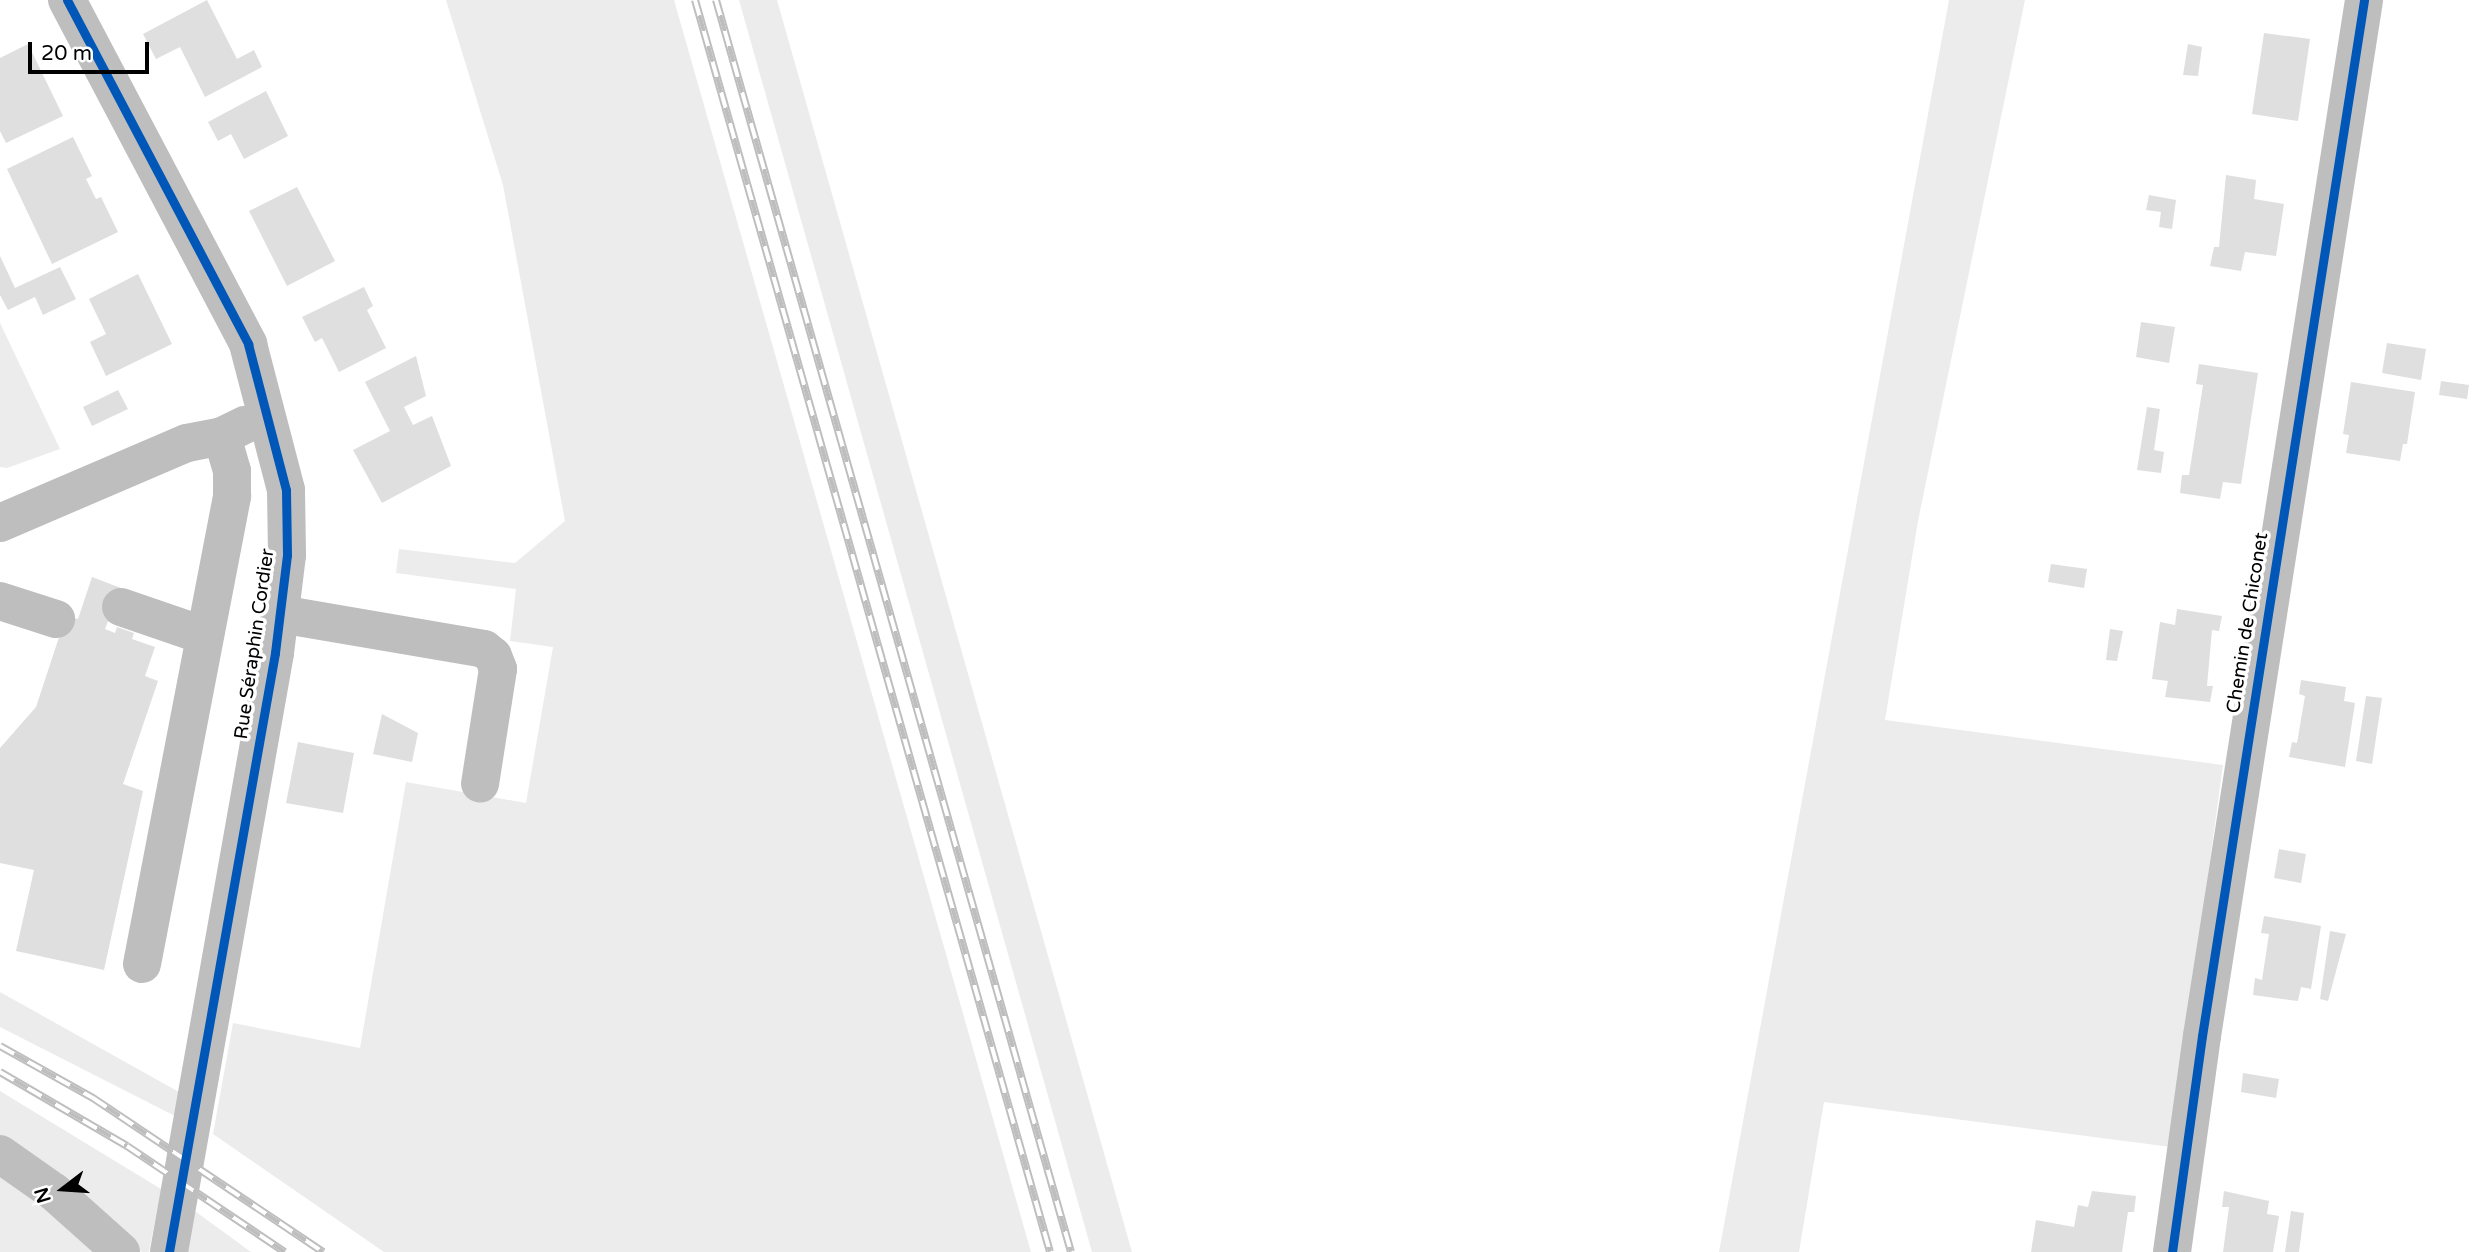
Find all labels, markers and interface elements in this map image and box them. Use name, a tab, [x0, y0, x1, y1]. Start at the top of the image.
scale bar	[32, 28, 152, 72]
text: 20 m	[41, 41, 92, 66]
street label: Chemin de Chiconet	[2222, 531, 2274, 715]
street label: Rue Séraphin Cordier	[230, 547, 280, 741]
north arrow	[28, 1154, 98, 1224]
text: N	[30, 1185, 56, 1206]

